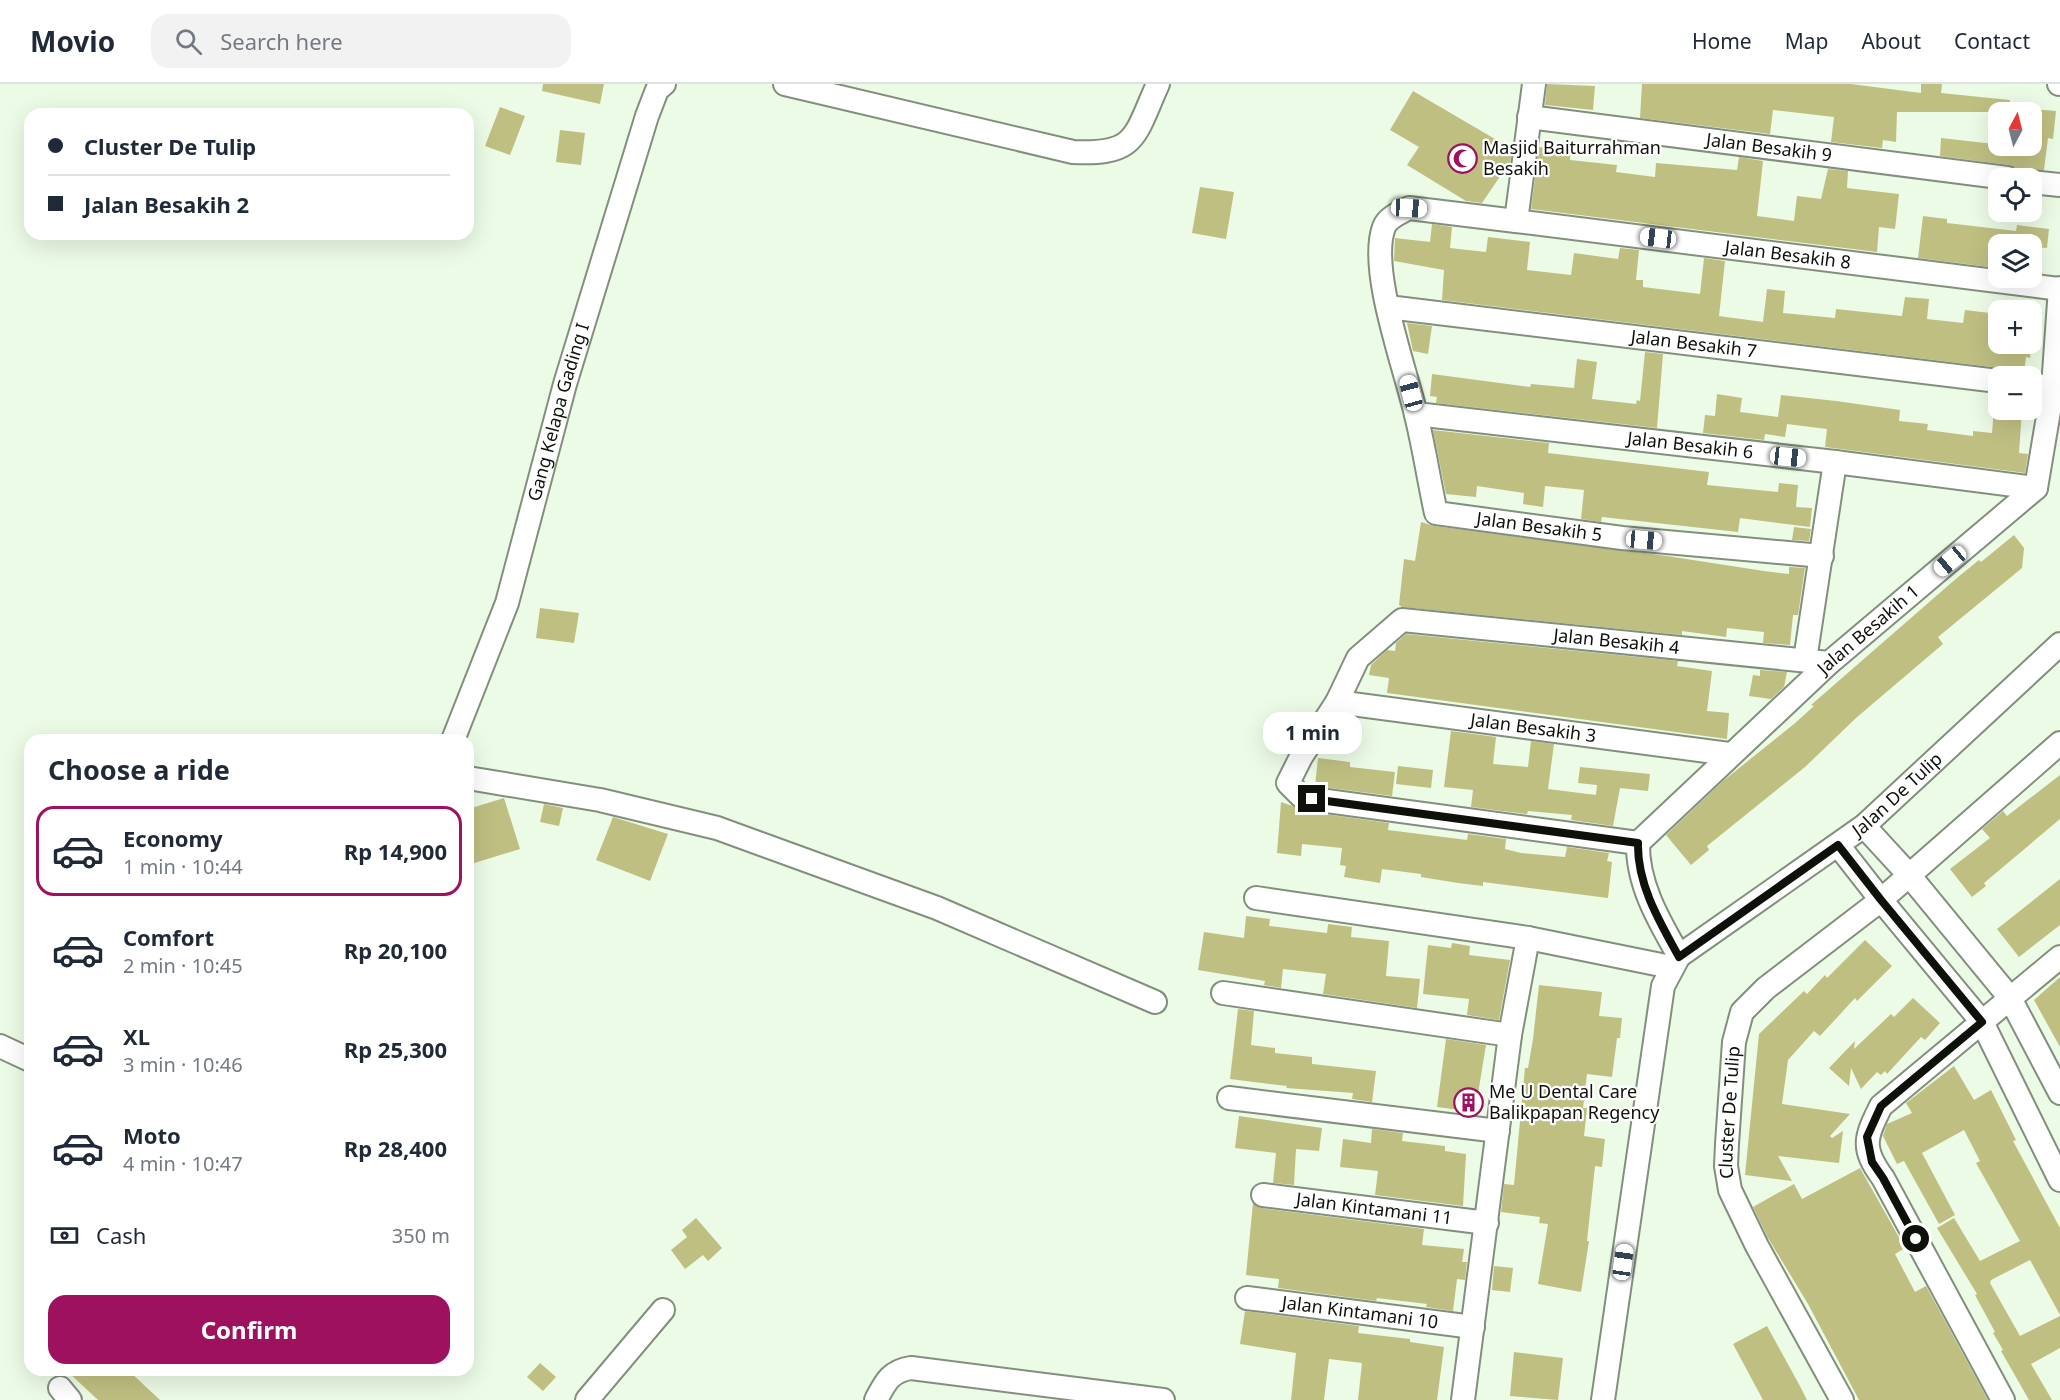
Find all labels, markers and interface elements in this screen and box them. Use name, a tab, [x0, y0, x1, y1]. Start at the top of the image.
search box	[151, 14, 571, 68]
text: Movio	[30, 22, 115, 60]
icon: search	[172, 25, 205, 58]
text: Search here	[220, 26, 343, 56]
text: Home	[1692, 27, 1752, 55]
text: Map	[1785, 27, 1828, 55]
text: About	[1861, 27, 1921, 55]
text: Contact	[1954, 27, 2030, 55]
north arrow	[1988, 102, 2042, 156]
map controls	[1988, 102, 2042, 420]
street label: Jalan Besakih 9	[1703, 126, 1833, 167]
text: Cluster De Tulip	[84, 131, 256, 161]
place label: Masjid Baiturrahman Besakih	[1483, 135, 1661, 180]
mosque icon: Masjid Baiturrahman Besakih	[1446, 142, 1478, 174]
button: locate	[1988, 168, 2042, 222]
text: Jalan Besakih 2	[84, 189, 249, 219]
car	[1391, 198, 1427, 218]
car	[1639, 227, 1677, 249]
street label: Jalan Besakih 8	[1722, 234, 1852, 274]
button: layers	[1988, 234, 2042, 288]
button: +	[1988, 300, 2042, 354]
street label: Gang Kelapa Gading I	[522, 320, 594, 504]
street label: Jalan Besakih 7	[1628, 323, 1758, 363]
button: −	[1988, 366, 2042, 420]
car	[1398, 373, 1424, 413]
street label: Jalan Besakih 6	[1624, 425, 1755, 464]
car	[1769, 446, 1807, 468]
street label: Jalan Besakih 5	[1473, 505, 1604, 546]
car	[1625, 529, 1663, 551]
car	[1930, 543, 1970, 579]
street label: Jalan Besakih 1	[1810, 579, 1924, 680]
street label: Jalan Besakih 4	[1550, 622, 1681, 659]
street label: Jalan Besakih 3	[1467, 707, 1598, 747]
callout: 1 min	[1262, 712, 1362, 754]
text: 1 min	[1285, 719, 1340, 746]
street label: Jalan De Tulip	[1845, 747, 1947, 843]
text: Choose a ride	[48, 751, 230, 788]
route end	[1298, 785, 1325, 812]
text: Economy	[123, 823, 222, 853]
icon: car	[51, 824, 105, 878]
text: Rp 14,900	[344, 836, 447, 866]
text: 1 min · 10:44	[123, 853, 243, 880]
text: Comfort	[123, 922, 214, 952]
icon: car	[51, 923, 105, 977]
text: Rp 20,100	[344, 935, 447, 965]
text: 2 min · 10:45	[123, 952, 243, 979]
text: XL	[123, 1021, 150, 1051]
icon: car	[51, 1022, 105, 1076]
text: Rp 25,300	[344, 1034, 447, 1064]
street label: Cluster De Tulip	[1713, 1045, 1745, 1181]
text: 3 min · 10:46	[123, 1051, 243, 1078]
place label: Me U Dental Care Balikpapan Regency	[1489, 1079, 1660, 1124]
building icon: Me U Dental Care Balikpapan Regency	[1452, 1086, 1484, 1118]
text: Moto	[123, 1120, 181, 1150]
icon: car	[51, 1121, 105, 1175]
text: Rp 28,400	[344, 1133, 447, 1163]
text: 4 min · 10:47	[123, 1150, 243, 1177]
street label: Jalan Kintamani 11	[1293, 1186, 1454, 1230]
icon: cash	[48, 1219, 81, 1252]
text: Cash	[96, 1220, 146, 1250]
text: 350 m	[392, 1222, 450, 1249]
route start	[1902, 1225, 1929, 1252]
car	[1612, 1243, 1634, 1281]
street label: Jalan Kintamani 10	[1279, 1289, 1440, 1333]
button: Confirm	[48, 1295, 450, 1364]

